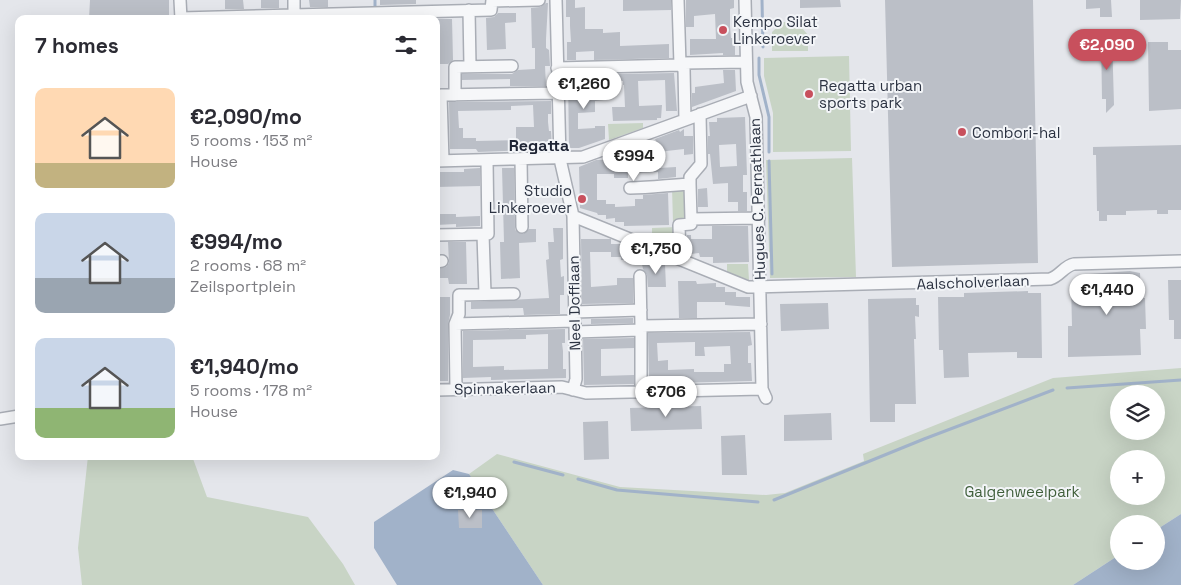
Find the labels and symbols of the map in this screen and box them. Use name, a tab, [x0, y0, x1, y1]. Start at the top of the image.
place label: Kempo Silat Linkeroever	[733, 12, 818, 48]
marker: Kempo Silat Linkeroever	[717, 24, 729, 36]
pin: €2,090	[1066, 28, 1148, 71]
pin: €1,260	[543, 68, 625, 110]
place label: Regatta urban sports park	[819, 76, 922, 112]
marker: Regatta urban sports park	[803, 88, 815, 100]
street label: Hugues C. Pernathlaan	[745, 118, 769, 280]
place label: Combori-hal	[972, 123, 1060, 142]
marker: Combori-hal	[956, 126, 968, 138]
district label: Regatta	[509, 135, 569, 156]
pin: €994	[604, 140, 664, 182]
place label: Studio Linkeroever	[489, 181, 572, 217]
marker: Studio Linkeroever	[576, 193, 588, 205]
pin: €1,750	[615, 232, 697, 275]
street label: Neel Dofflaan	[564, 255, 584, 351]
street label: Aalscholverlaan	[916, 271, 1030, 293]
pin: €1,440	[1066, 274, 1148, 316]
pin: €706	[636, 376, 696, 418]
street label: Spinnakerlaan	[454, 378, 556, 398]
pin: €1,940	[429, 476, 511, 519]
park label: Galgenweelpark	[964, 482, 1080, 501]

